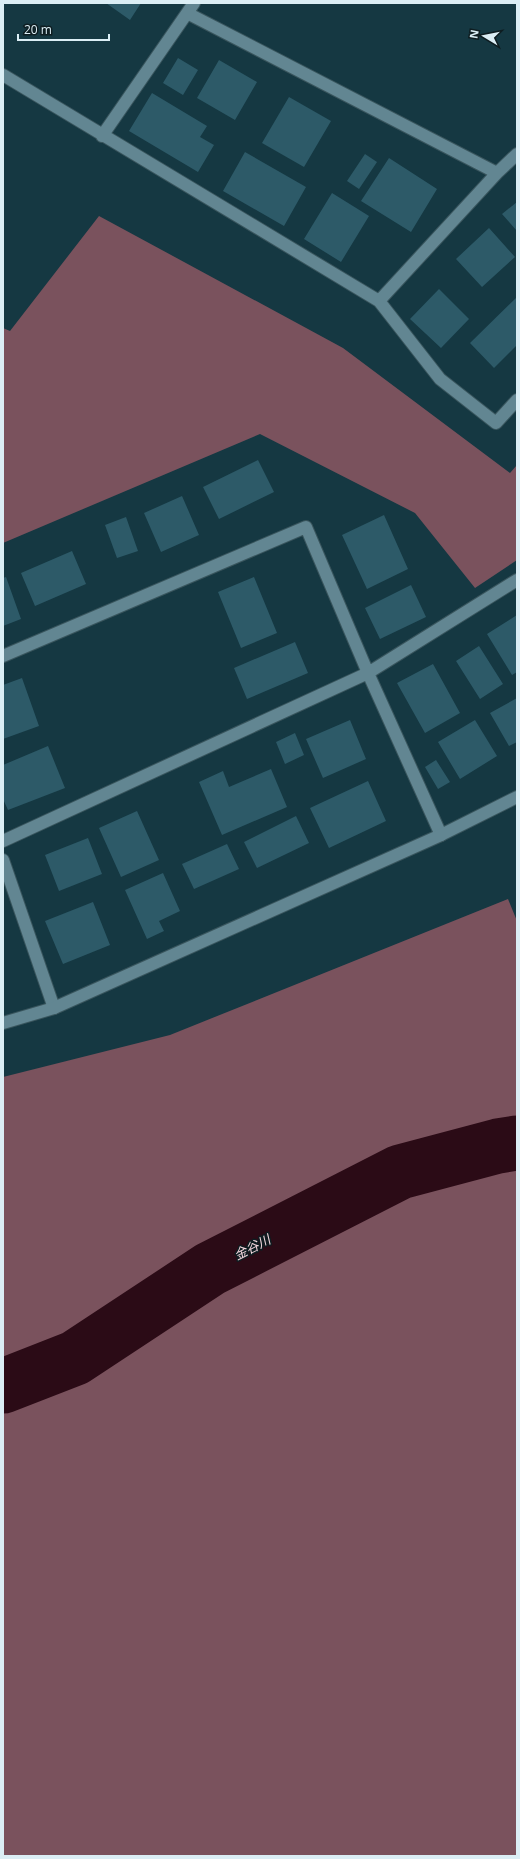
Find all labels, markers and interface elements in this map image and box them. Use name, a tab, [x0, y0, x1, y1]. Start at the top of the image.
scale bar	[18, 16, 109, 42]
north arrow	[464, 16, 504, 56]
text: 20 m	[24, 21, 52, 38]
text: N	[465, 28, 482, 40]
water label: 金谷川	[231, 1229, 275, 1264]

